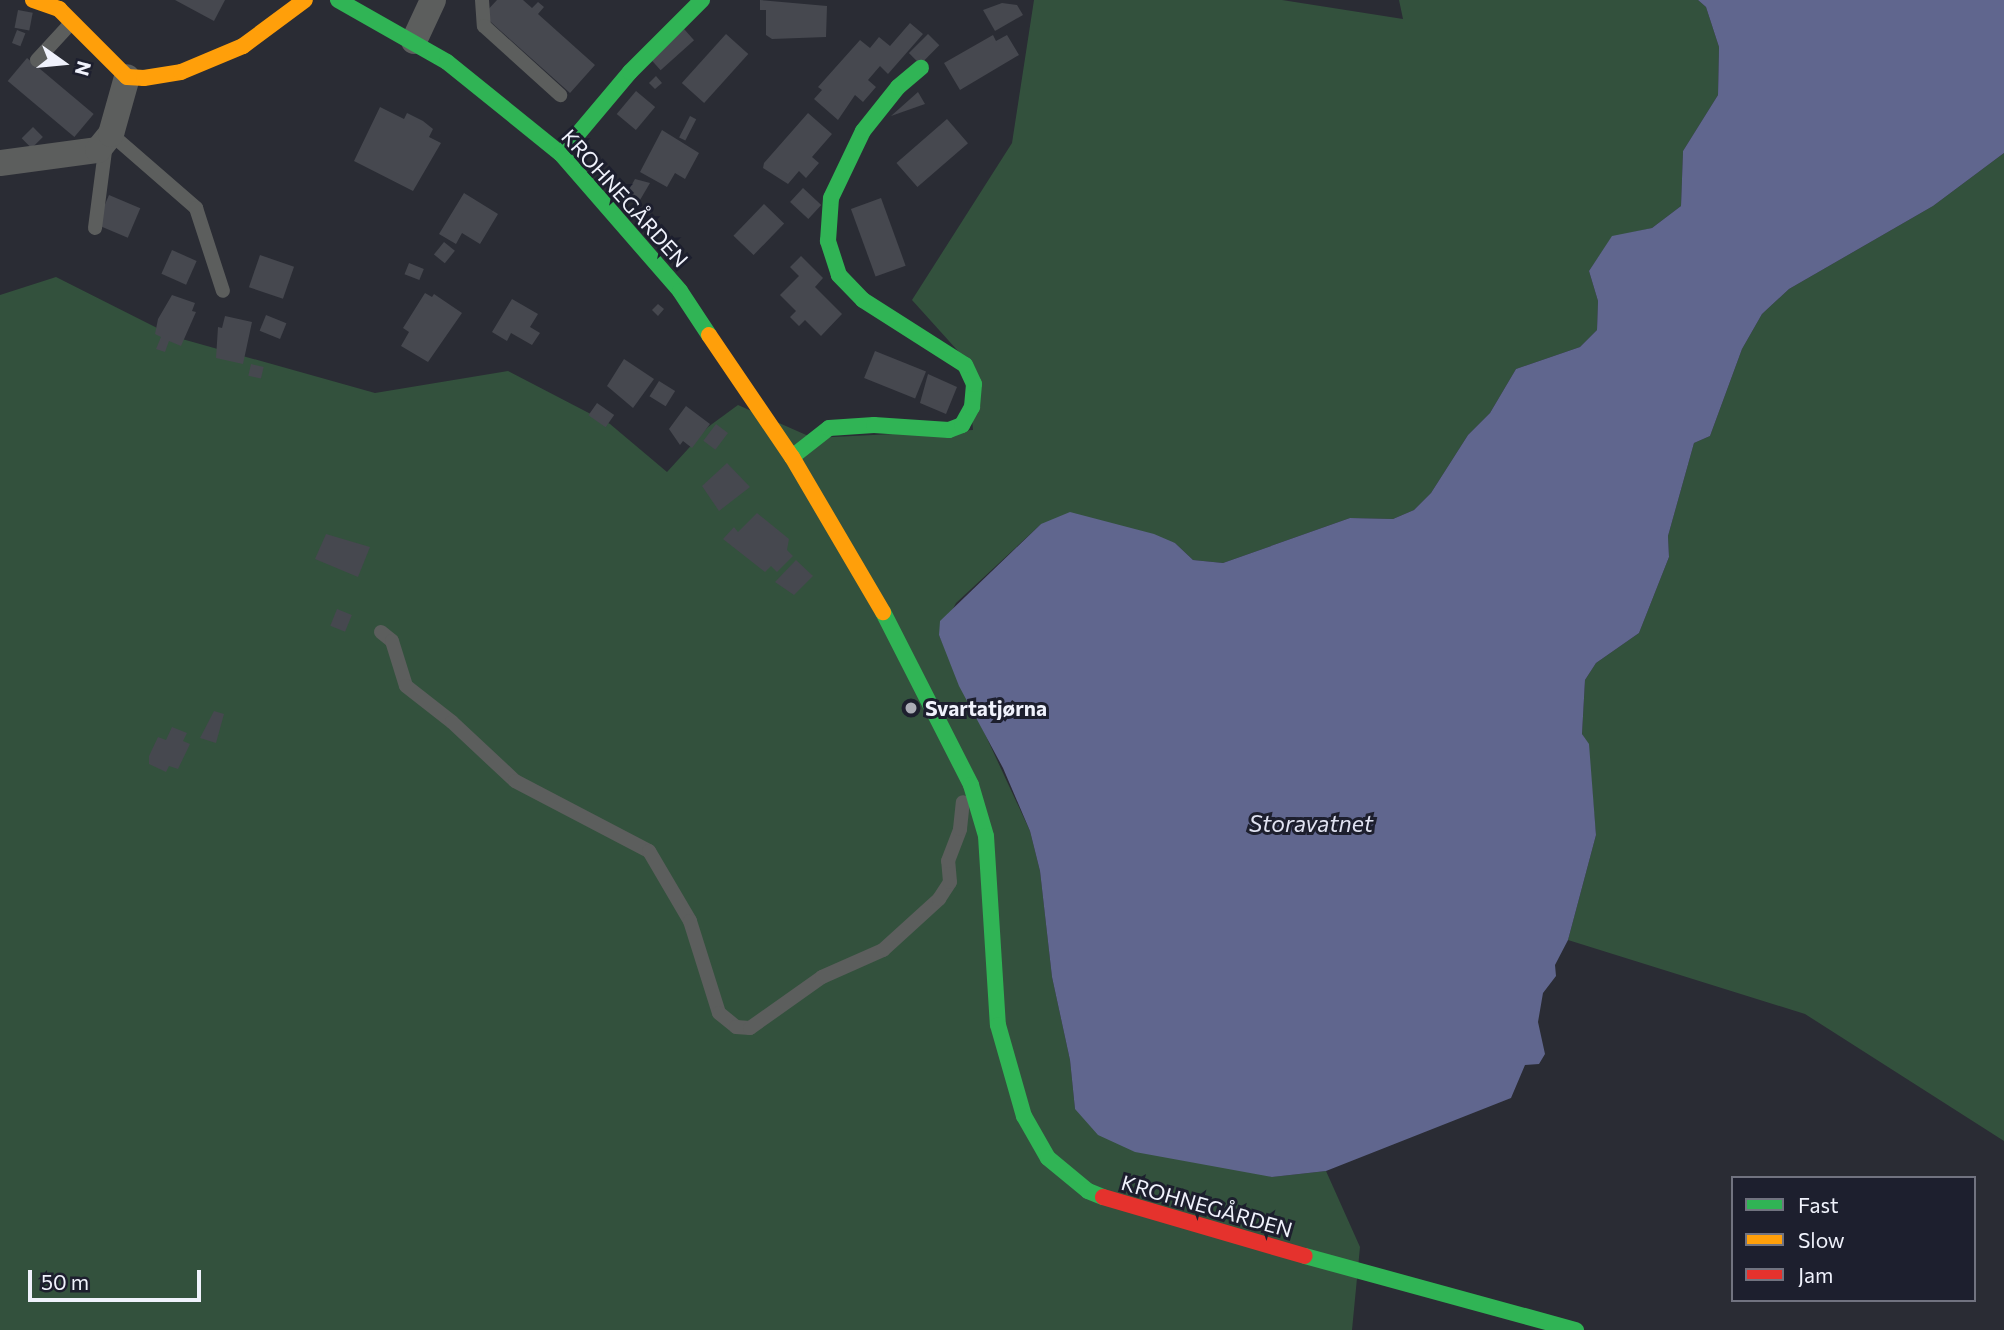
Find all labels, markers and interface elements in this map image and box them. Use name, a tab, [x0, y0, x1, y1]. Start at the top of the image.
north arrow	[28, 28, 98, 98]
text: N	[71, 59, 97, 78]
street label: KROHNEGÅRDEN	[557, 124, 693, 272]
place label: Svartatjørna	[925, 695, 1047, 721]
marker: Svartatjørna	[903, 700, 919, 716]
water label: Storavatnet	[1249, 809, 1373, 837]
street label: KROHNEGÅRDEN	[1119, 1170, 1295, 1242]
legend	[1731, 1176, 1976, 1302]
text: Fast	[1798, 1192, 1839, 1217]
text: Slow	[1798, 1227, 1845, 1252]
scale bar	[32, 1256, 205, 1300]
text: Jam	[1798, 1262, 1833, 1287]
text: 50 m	[41, 1269, 89, 1294]

